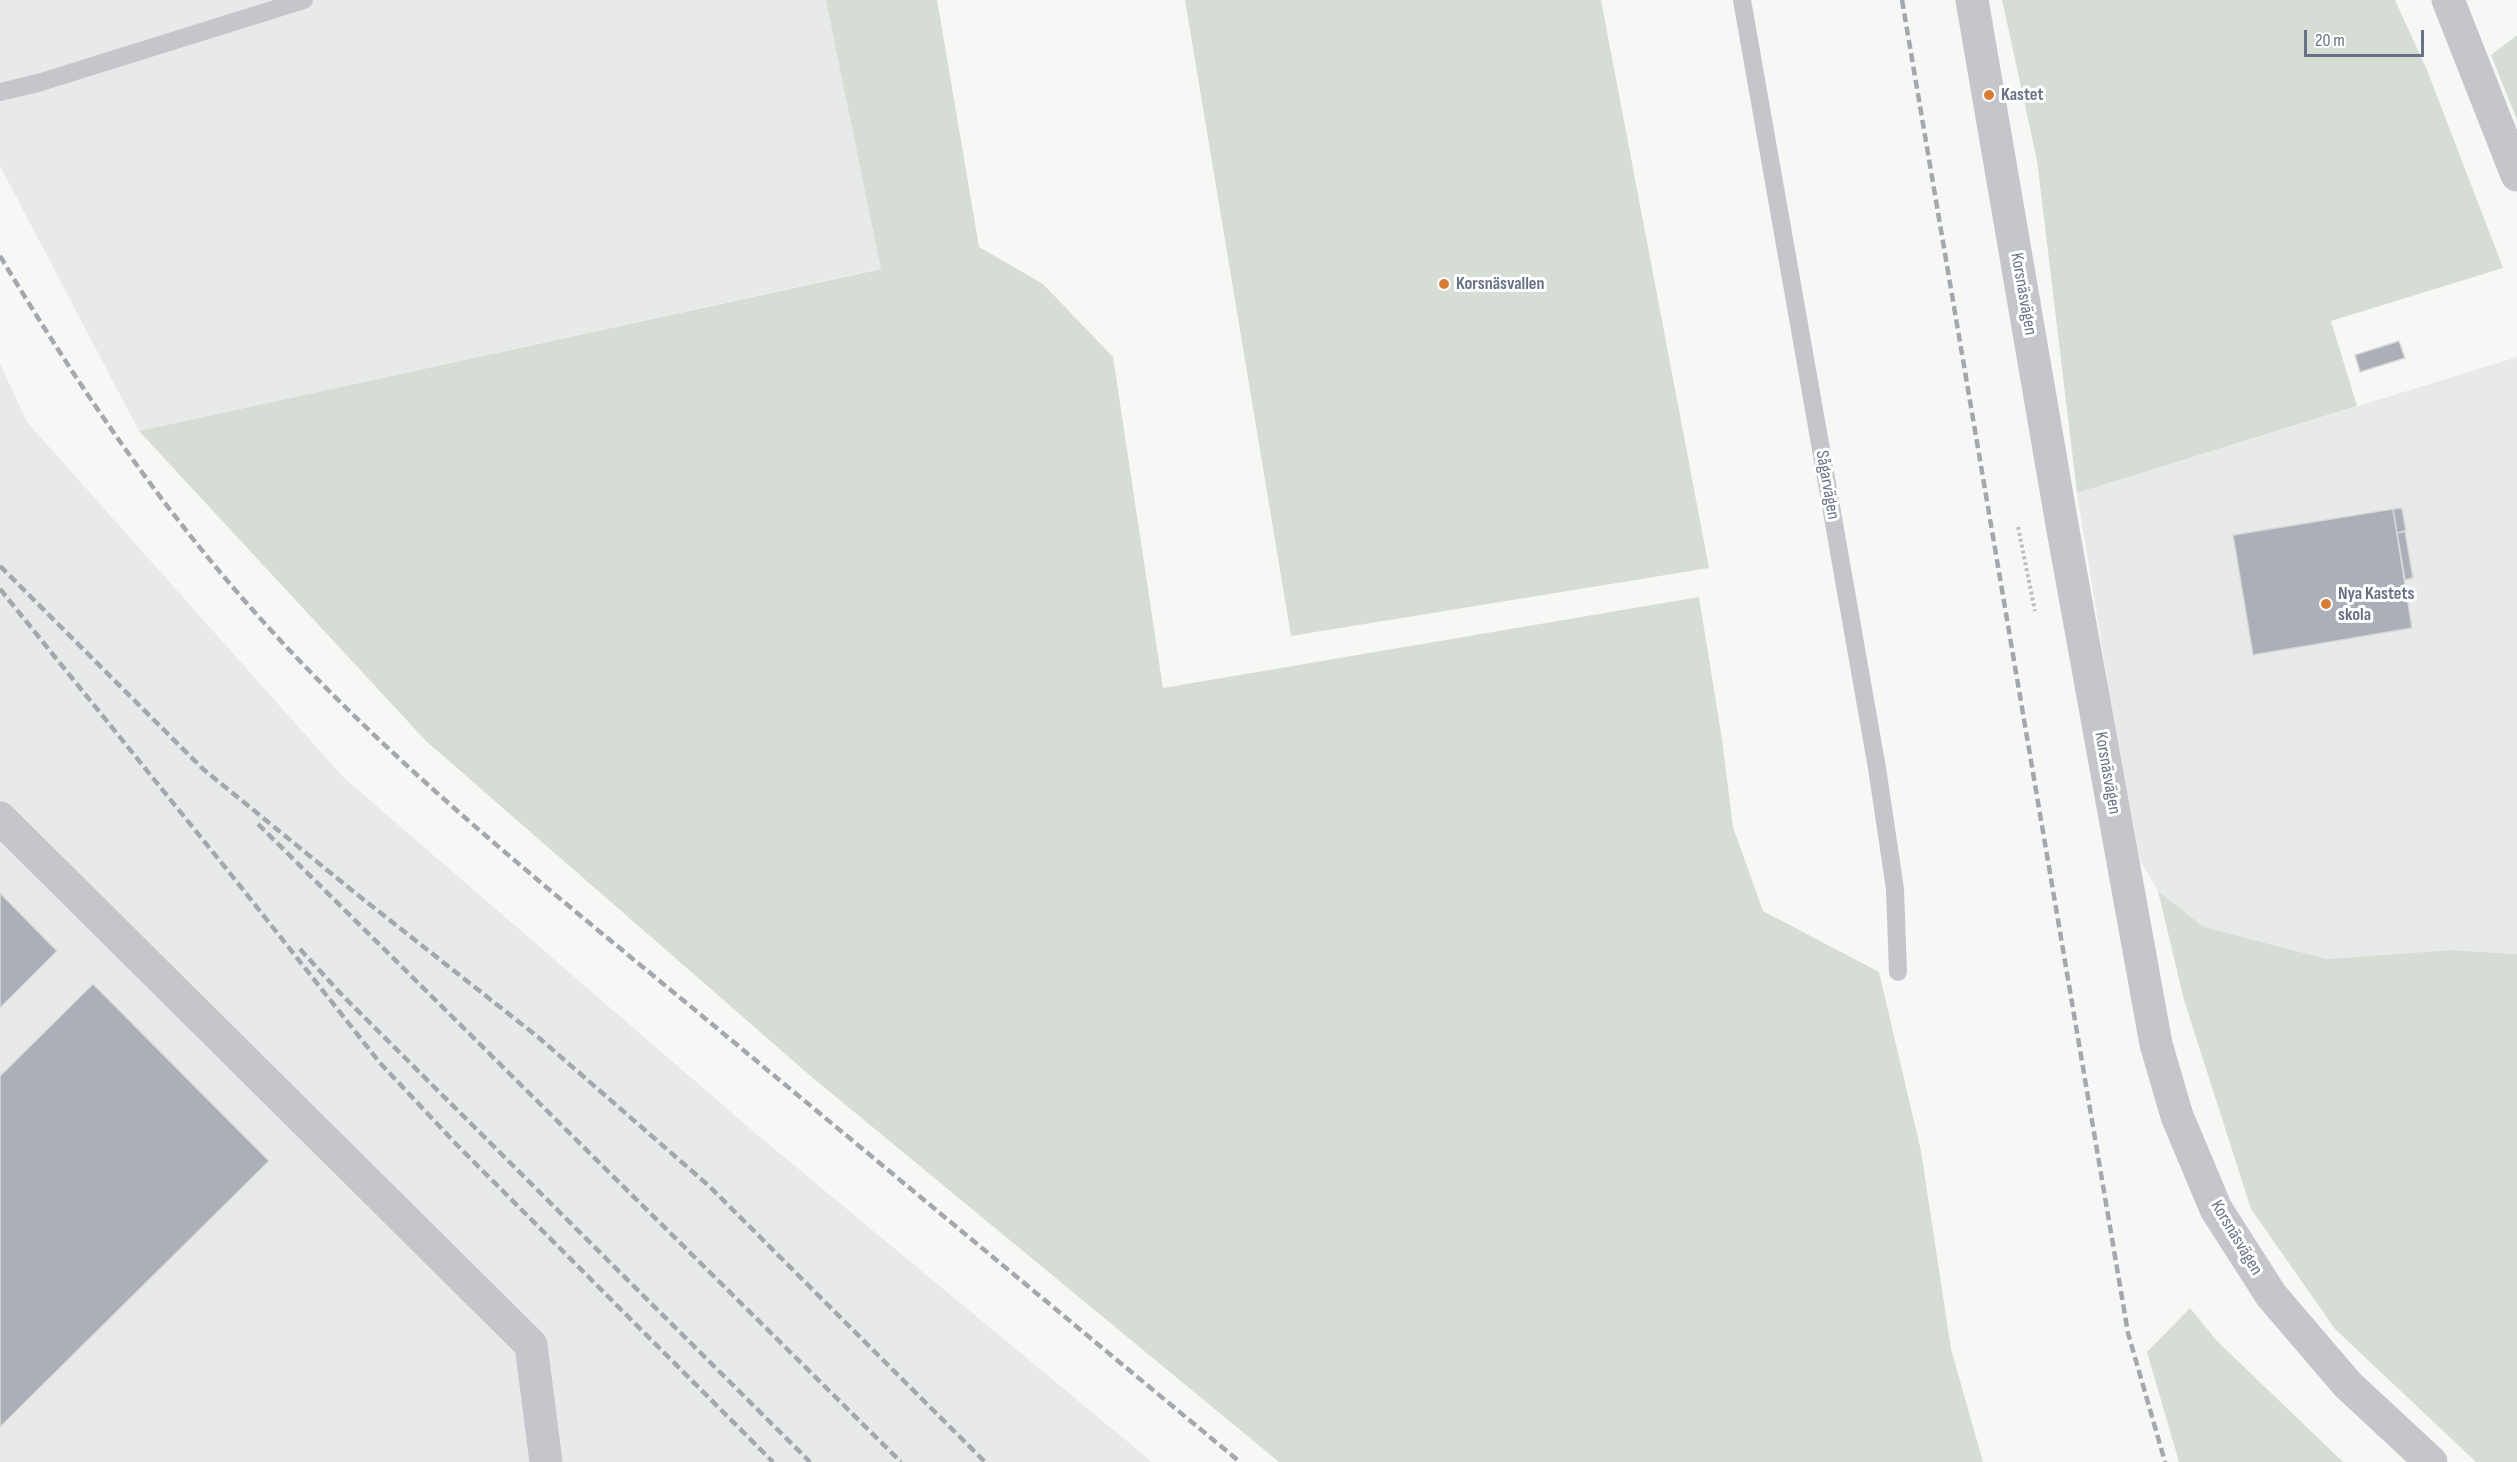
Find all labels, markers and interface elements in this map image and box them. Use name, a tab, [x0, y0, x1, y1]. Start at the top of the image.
scale bar	[2307, 18, 2427, 56]
text: 20 m	[2315, 30, 2345, 51]
place label: Kastet	[2001, 84, 2043, 106]
marker: Kastet	[1982, 88, 1996, 102]
street label: Korsnäsvägen	[2005, 251, 2041, 337]
place label: Korsnäsvallen	[1456, 273, 1545, 295]
marker: Korsnäsvallen	[1437, 277, 1451, 291]
street label: Sågarvägen	[1810, 449, 1844, 521]
place label: Nya Kastets skola	[2338, 583, 2414, 626]
marker: Nya Kastets skola	[2319, 597, 2333, 611]
street label: Korsnäsvägen	[2089, 730, 2125, 816]
street label: Korsnäsvägen	[2205, 1197, 2267, 1279]

